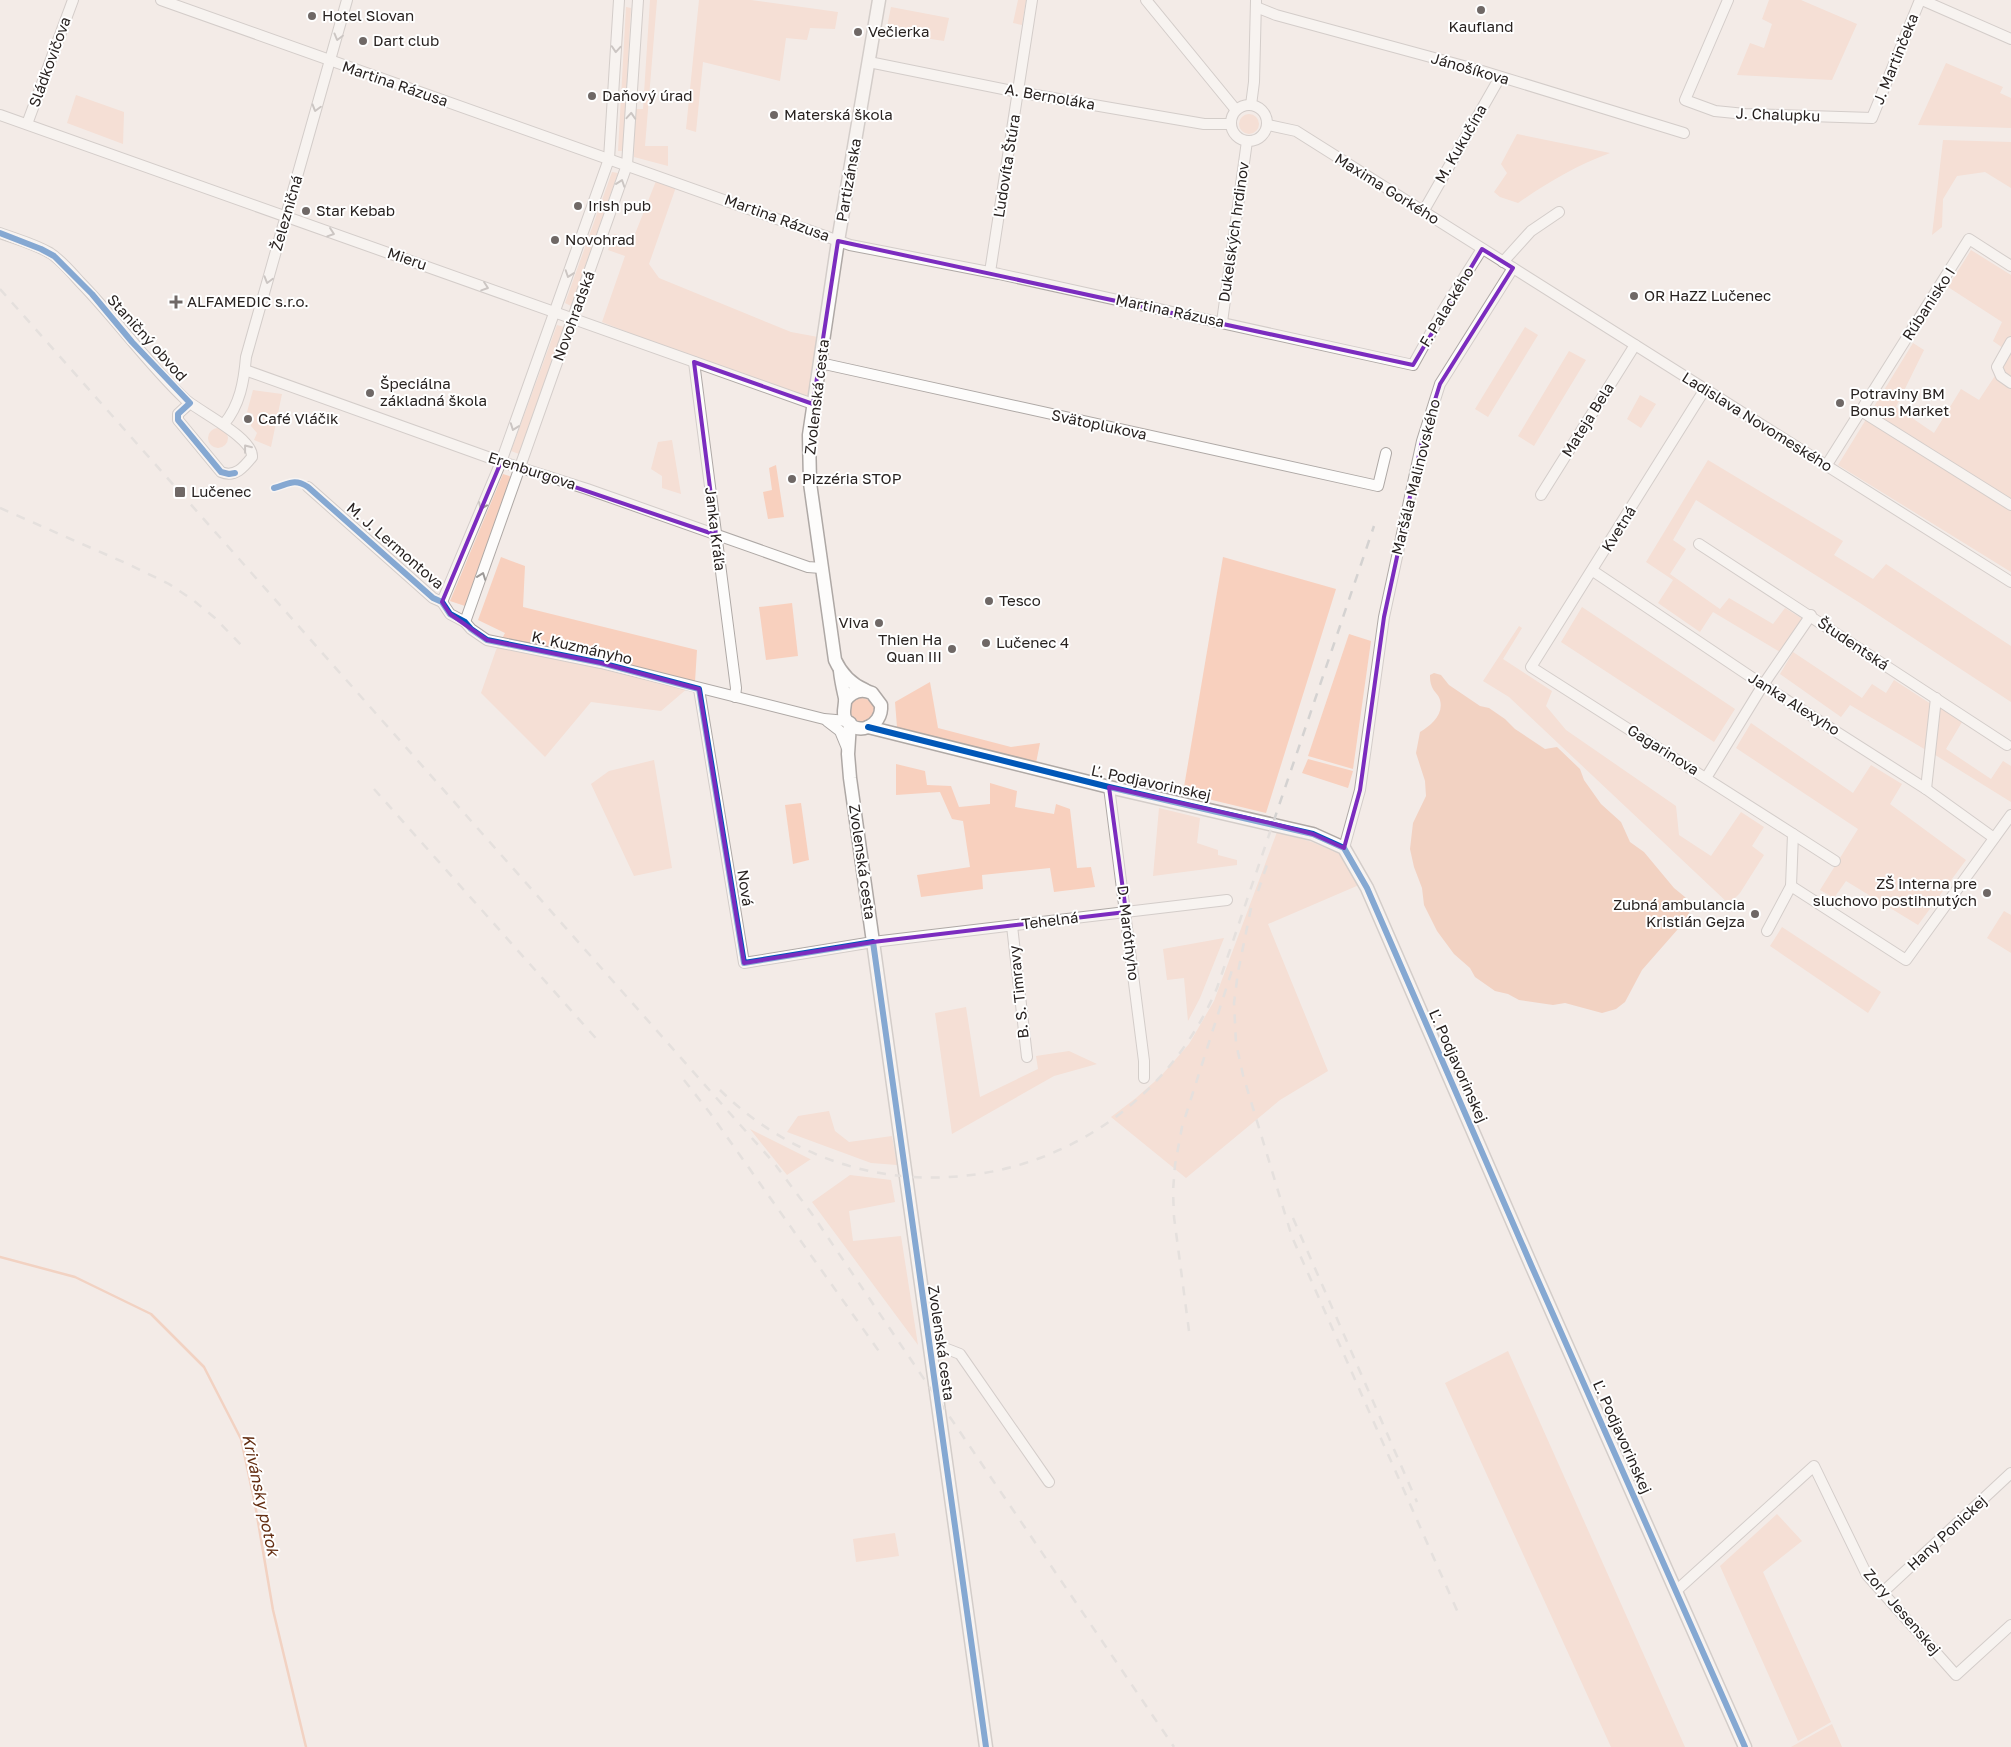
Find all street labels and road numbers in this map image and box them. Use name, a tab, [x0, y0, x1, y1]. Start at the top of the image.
street label: J. Martinčeka	[1869, 10, 1922, 107]
street label: Sládkovičova	[24, 14, 74, 109]
street label: Jánošíkova	[1429, 48, 1511, 88]
street label: Martina Rázusa	[340, 57, 451, 110]
street label: A. Bernoláka	[1004, 79, 1097, 113]
street label: M. Kukučína	[1430, 101, 1490, 186]
street label: J. Chalupku	[1735, 104, 1821, 124]
street label: Ľudovíta Štúra	[989, 113, 1023, 219]
street label: Partizánska	[832, 137, 864, 223]
street label: Maxima Gorkého	[1332, 149, 1443, 227]
street label: Dukelských hrdinov	[1214, 160, 1252, 303]
street label: Železničná	[267, 173, 305, 252]
street label: Martina Rázusa	[722, 190, 832, 244]
street label: Mieru	[385, 243, 429, 273]
street label: F. Palackého	[1415, 263, 1477, 350]
street label: Rúbanisko I	[1898, 264, 1958, 343]
street label: Novohradská	[548, 268, 598, 363]
street label: Staničný obvod	[104, 290, 191, 384]
street label: Martina Rázusa	[1114, 290, 1226, 330]
street label: Zvolenská cesta	[800, 338, 832, 456]
street label: Ladislava Novomeského	[1679, 367, 1836, 475]
street label: Mateja Bela	[1557, 379, 1617, 460]
street label: Maršála Malinovského	[1387, 397, 1443, 557]
street label: Svätoplukova	[1050, 405, 1149, 443]
street label: Erenburgova	[486, 447, 578, 493]
street label: Janka Kráľa	[702, 486, 730, 572]
street label: M. J. Lermontova	[343, 498, 448, 592]
street label: Kvetná	[1597, 502, 1639, 555]
street label: Študentská	[1814, 613, 1893, 674]
street label: K. Kuzmányho	[530, 627, 634, 667]
street label: Janka Alexyho	[1745, 668, 1844, 738]
street label: Gagarinova	[1624, 720, 1703, 778]
street label: Ľ. Podjavorinskej	[1090, 761, 1213, 804]
street label: Zvolenská cesta	[846, 803, 880, 921]
street label: Nová	[734, 868, 758, 907]
street label: D. Maróthyho	[1114, 884, 1144, 982]
street label: Tehelná	[1020, 908, 1079, 932]
street label: B. S. Timravy	[1004, 944, 1032, 1040]
street label: Ľ. Podjavorinskej	[1426, 1006, 1492, 1125]
street label: Zvolenská cesta	[925, 1284, 959, 1402]
street label: Ľ. Podjavorinskej	[1590, 1377, 1656, 1496]
street label: Hany Ponickej	[1903, 1491, 1990, 1574]
street label: Zory Jesenskej	[1861, 1565, 1945, 1658]

